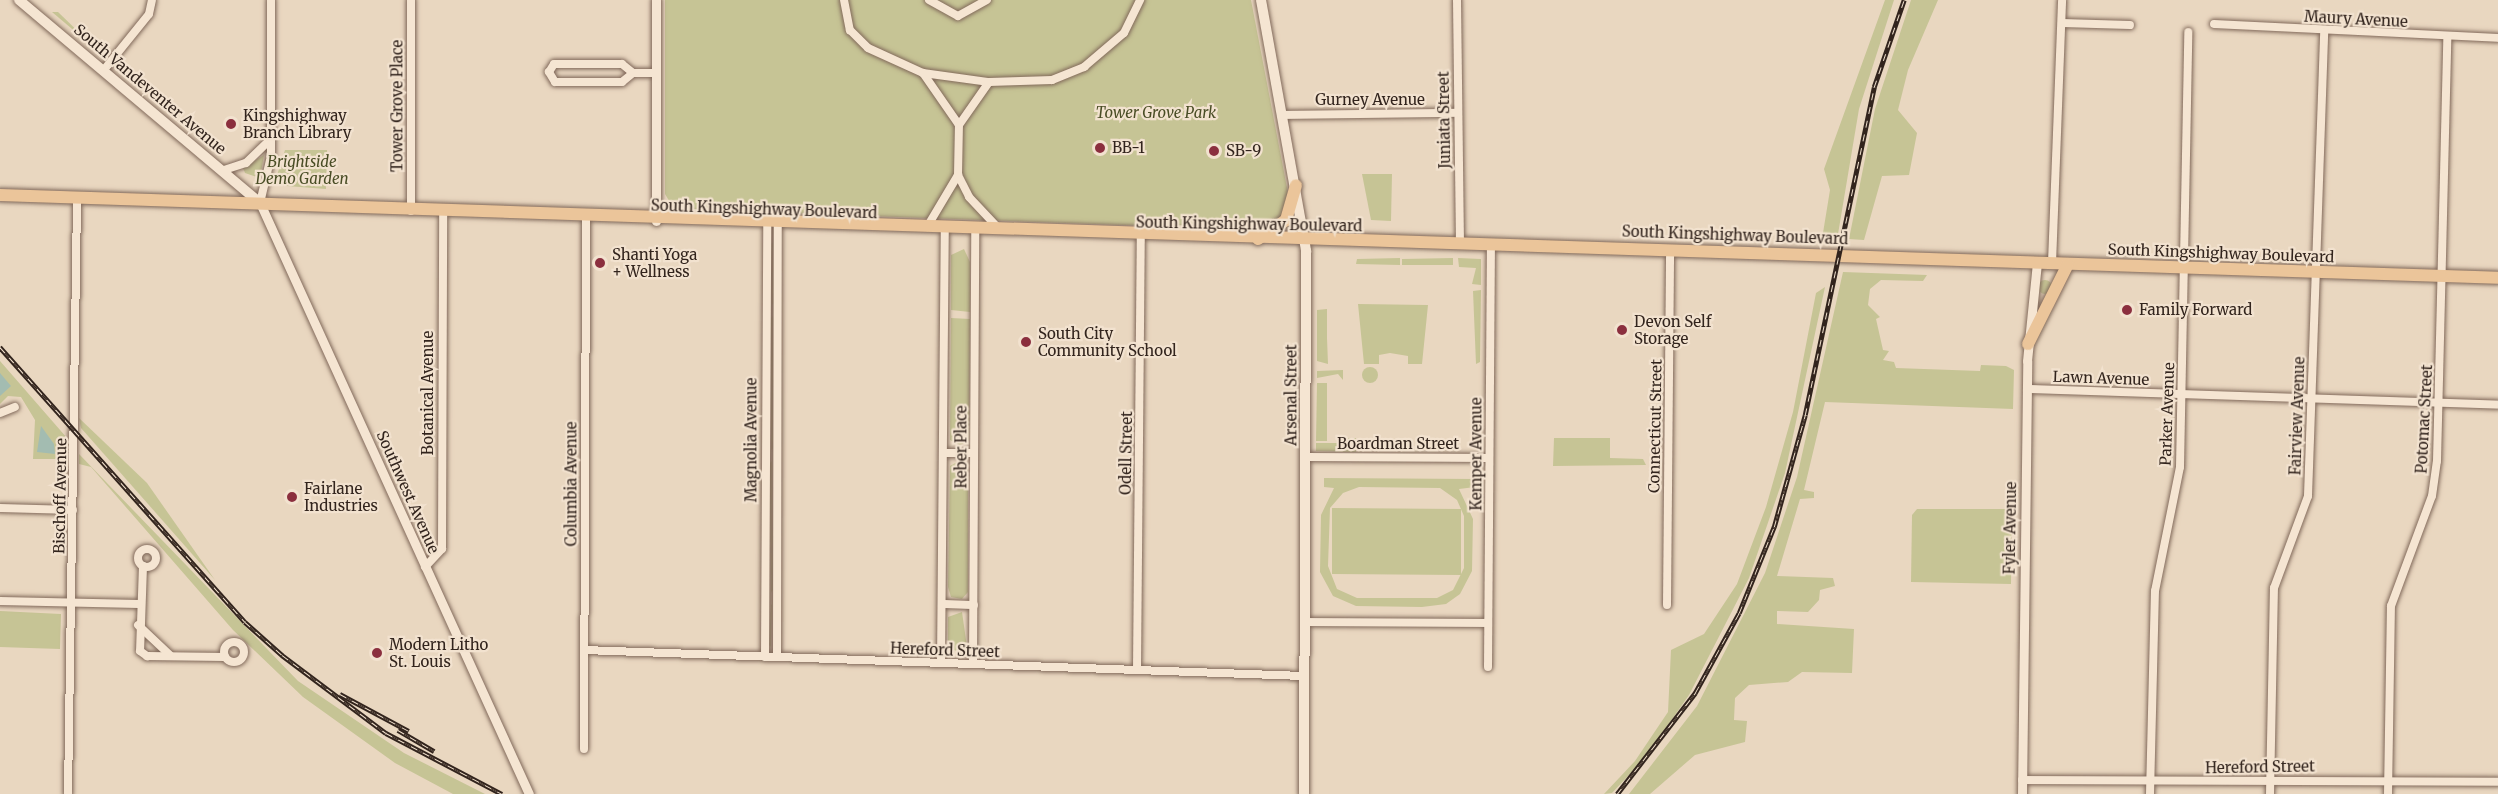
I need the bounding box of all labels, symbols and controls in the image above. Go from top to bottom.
street label: Maury Avenue [2304,7,2408,31]
street label: South Vandeventer Avenue [70,20,230,158]
street label: Tower Grove Place [388,40,406,172]
street label: Juniata Street [1434,71,1454,169]
street label: Gurney Avenue [1315,91,1425,109]
park label: Tower Grove Park [1096,104,1216,122]
place label: Kingshighway Branch Library [243,106,351,141]
marker: Kingshighway Branch Library [224,117,238,131]
place label: BB-1 [1112,139,1145,157]
marker: BB-1 [1093,141,1107,155]
place label: SB-9 [1226,142,1261,160]
marker: SB-9 [1207,144,1221,158]
park label: Brightside Demo Garden [256,152,348,187]
street label: South Kingshighway Boulevard [650,196,878,222]
street label: South Kingshighway Boulevard [1136,213,1362,235]
street label: South Kingshighway Boulevard [1621,222,1849,248]
street label: South Kingshighway Boulevard [2107,240,2335,266]
place label: Shanti Yoga + Wellness [612,245,697,280]
marker: Shanti Yoga + Wellness [593,256,607,270]
place label: Family Forward [2139,301,2252,319]
marker: Family Forward [2120,303,2134,317]
place label: Devon Self Storage [1634,312,1711,347]
marker: Devon Self Storage [1615,323,1629,337]
place label: South City Community School [1038,324,1177,359]
street label: Botanical Avenue [419,331,437,455]
marker: South City Community School [1019,335,1033,349]
street label: Arsenal Street [1282,344,1300,446]
street label: Fairview Avenue [2286,356,2308,476]
street label: Connecticut Street [1645,359,1665,493]
street label: Parker Avenue [2156,362,2178,466]
street label: Potomac Street [2412,364,2436,474]
street label: Lawn Avenue [2052,367,2150,389]
street label: Magnolia Avenue [742,378,760,502]
street label: Kemper Avenue [1467,397,1485,511]
street label: Reber Place [952,405,970,489]
street label: Odell Street [1116,411,1136,495]
street label: Columbia Avenue [562,422,580,546]
street label: Southwest Avenue [373,428,443,556]
street label: Boardman Street [1337,435,1459,453]
street label: Bischoff Avenue [50,438,70,554]
place label: Fairlane Industries [304,479,378,514]
street label: Fyler Avenue [2000,481,2020,575]
marker: Fairlane Industries [285,490,299,504]
place label: Modern Litho St. Louis [389,635,488,670]
street label: Hereford Street [890,639,1000,661]
marker: Modern Litho St. Louis [370,646,384,660]
street label: Hereford Street [2205,757,2315,777]

